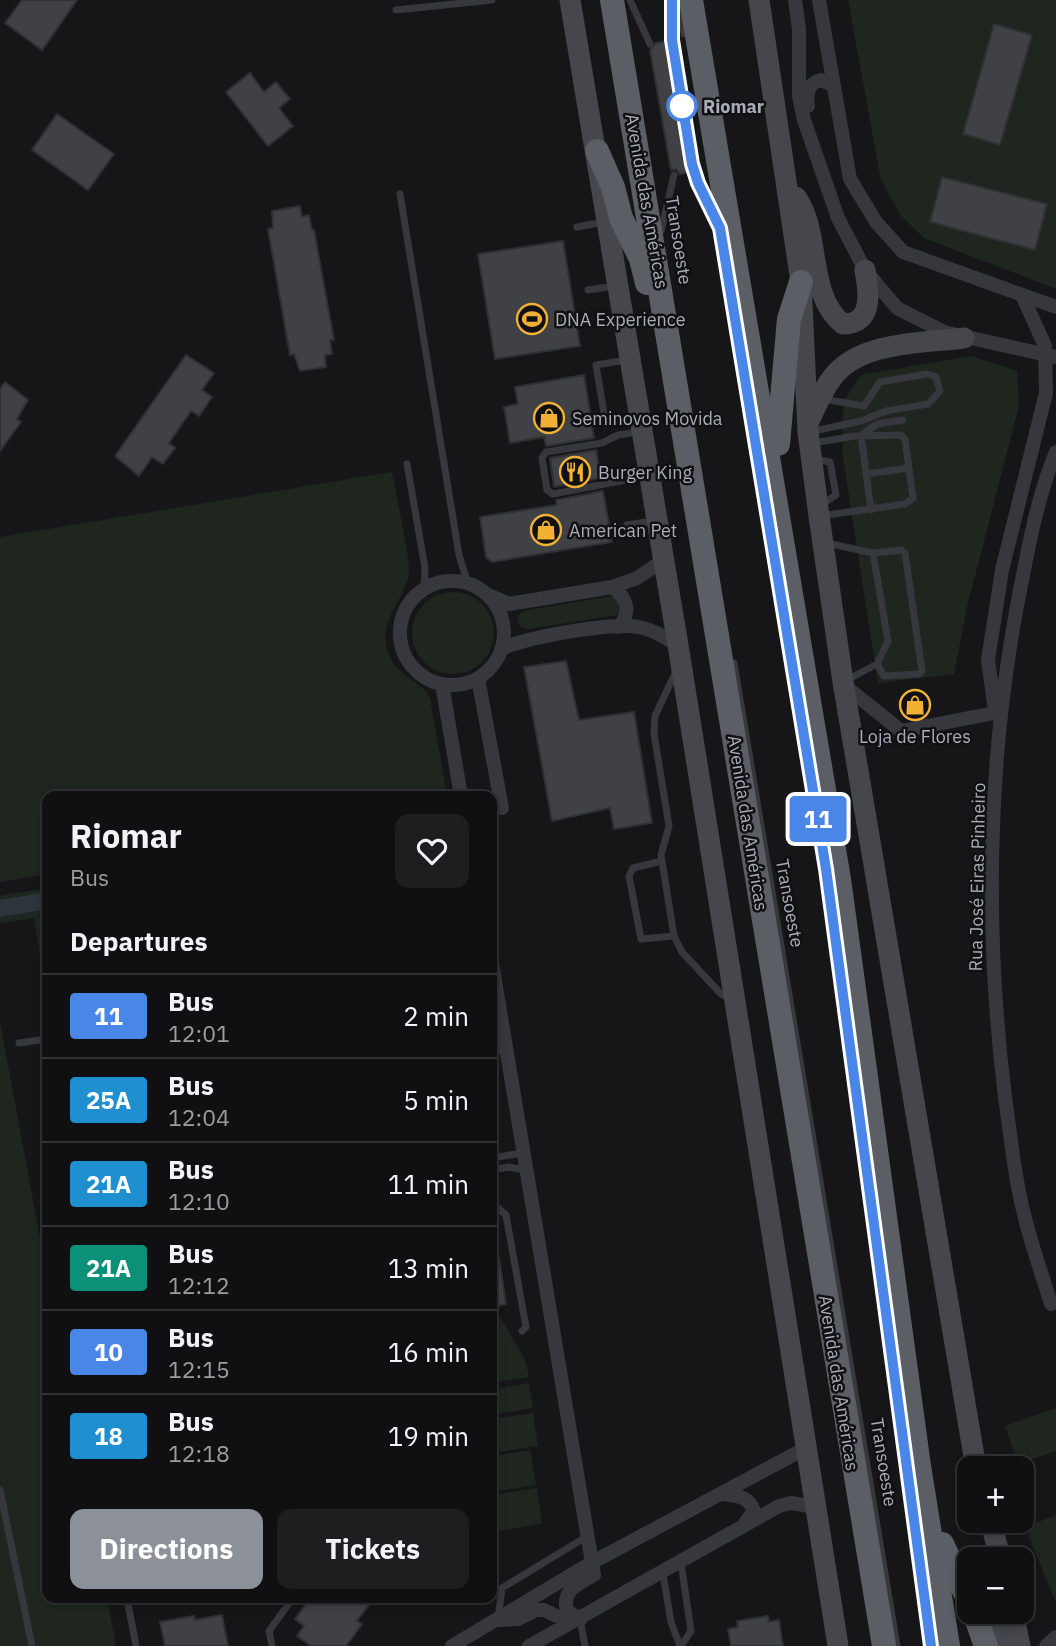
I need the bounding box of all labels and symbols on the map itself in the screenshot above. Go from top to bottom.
marker: Riomar [667,91,697,121]
place label: Riomar [703,95,764,118]
street label: Avenida das Américas [620,112,674,290]
street label: Transoeste [661,194,697,286]
sports icon: DNA Experience [515,302,549,336]
place label: DNA Experience [555,308,686,331]
shop icon: Seminovos Movida [532,401,566,435]
place label: Seminovos Movida [572,407,723,430]
restaurant icon: Burger King [558,455,592,489]
place label: Burger King [598,461,692,484]
shop icon: American Pet [529,513,563,547]
place label: American Pet [569,519,677,542]
shop icon: Loja de Flores [898,688,932,722]
place label: Loja de Flores [859,725,971,748]
street label: Avenida das Américas [723,734,773,912]
street label: Rua José Eiras Pinheiro [964,782,990,972]
line badge: 11 [786,796,850,842]
street label: Transoeste [771,857,809,949]
street label: Avenida das Américas [814,1294,864,1472]
street label: Transoeste [866,1416,902,1508]

